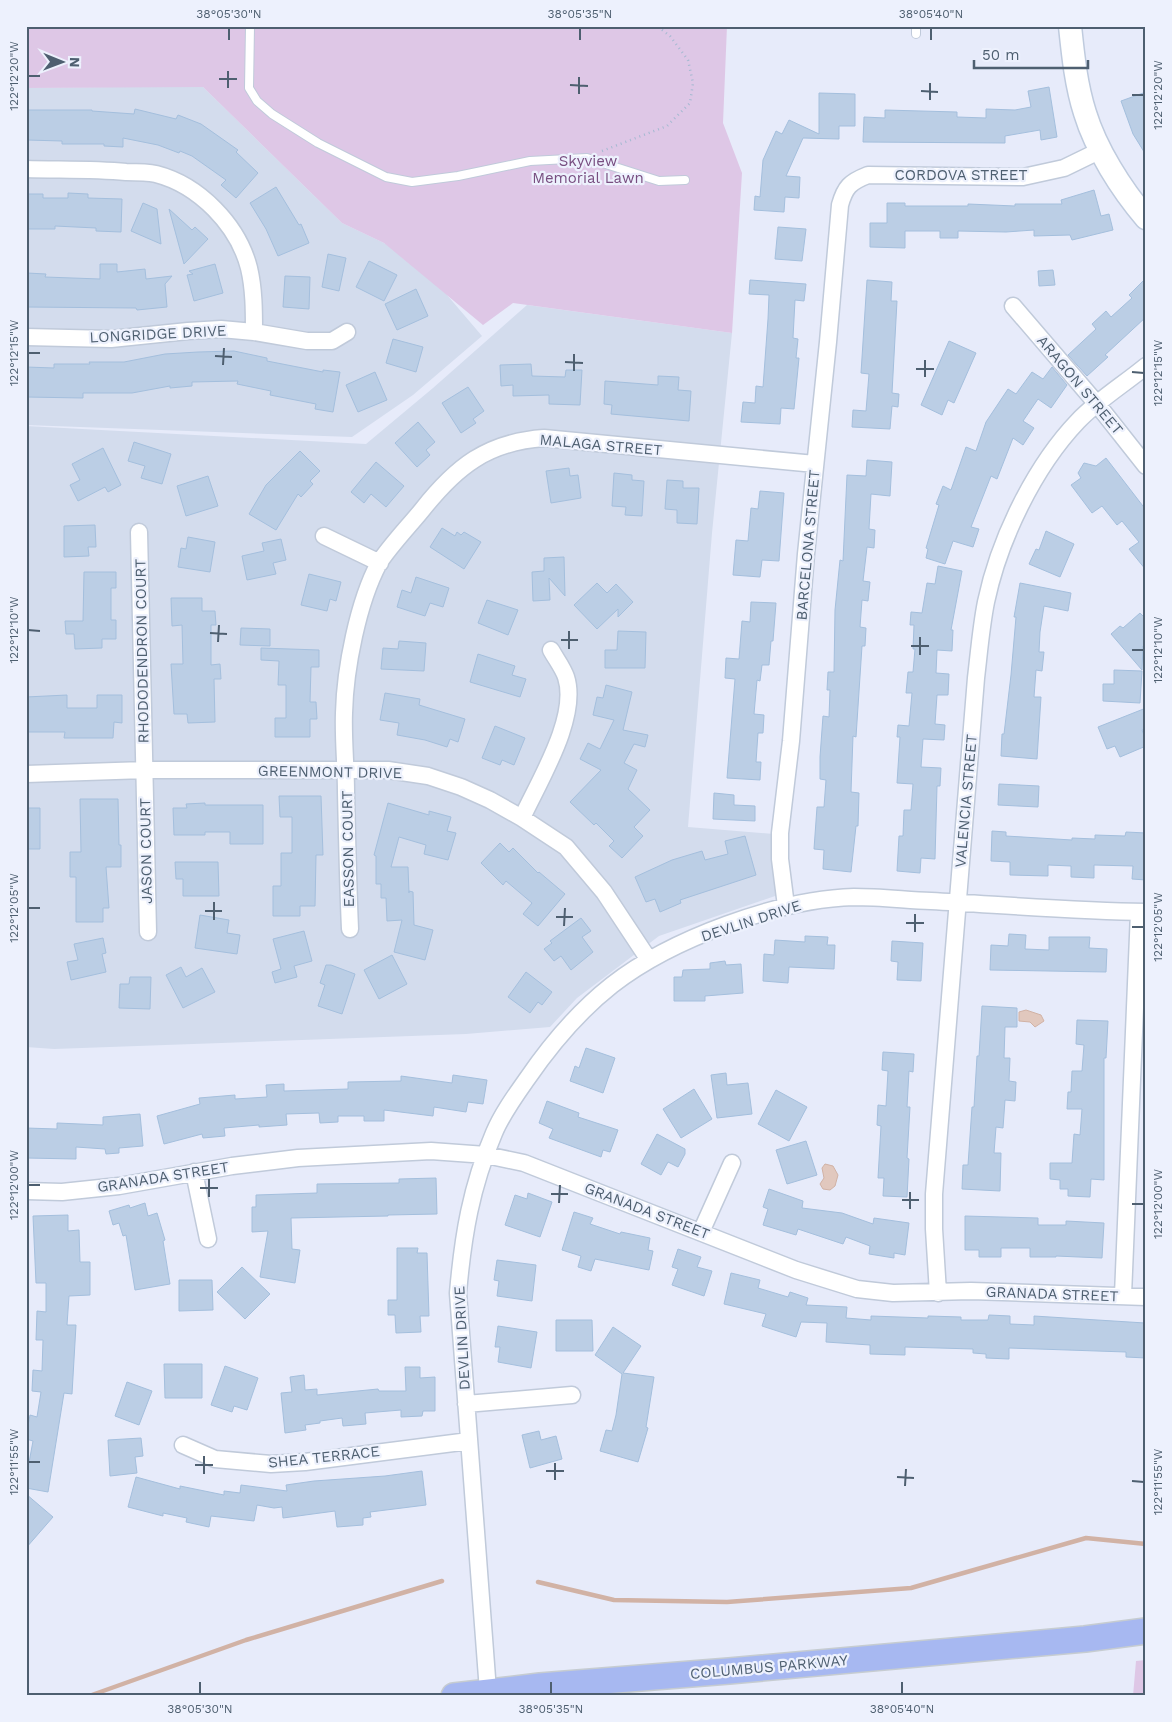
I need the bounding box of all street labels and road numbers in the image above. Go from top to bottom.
street label: CORDOVA STREET [895,166,1027,184]
street label: LONGRIDGE DRIVE [89,321,227,347]
street label: ARAGON STREET [1033,332,1127,438]
street label: MALAGA STREET [539,431,663,459]
street label: BARCELONA STREET [792,469,824,621]
street label: RHODODENDRON COURT [131,559,153,743]
street label: VALENCIA STREET [951,734,981,868]
street label: GREENMONT DRIVE [258,762,402,782]
street label: EASSON COURT [338,790,358,908]
street label: JASON COURT [136,798,156,904]
street label: DEVLIN DRIVE [699,896,803,946]
street label: GRANADA STREET [96,1158,230,1196]
street label: GRANADA STREET [582,1179,712,1243]
street label: GRANADA STREET [985,1283,1119,1305]
street label: DEVLIN DRIVE [450,1286,474,1390]
street label: SHEA TERRACE [267,1442,381,1472]
street label: COLUMBUS PARKWAY [689,1651,849,1683]

